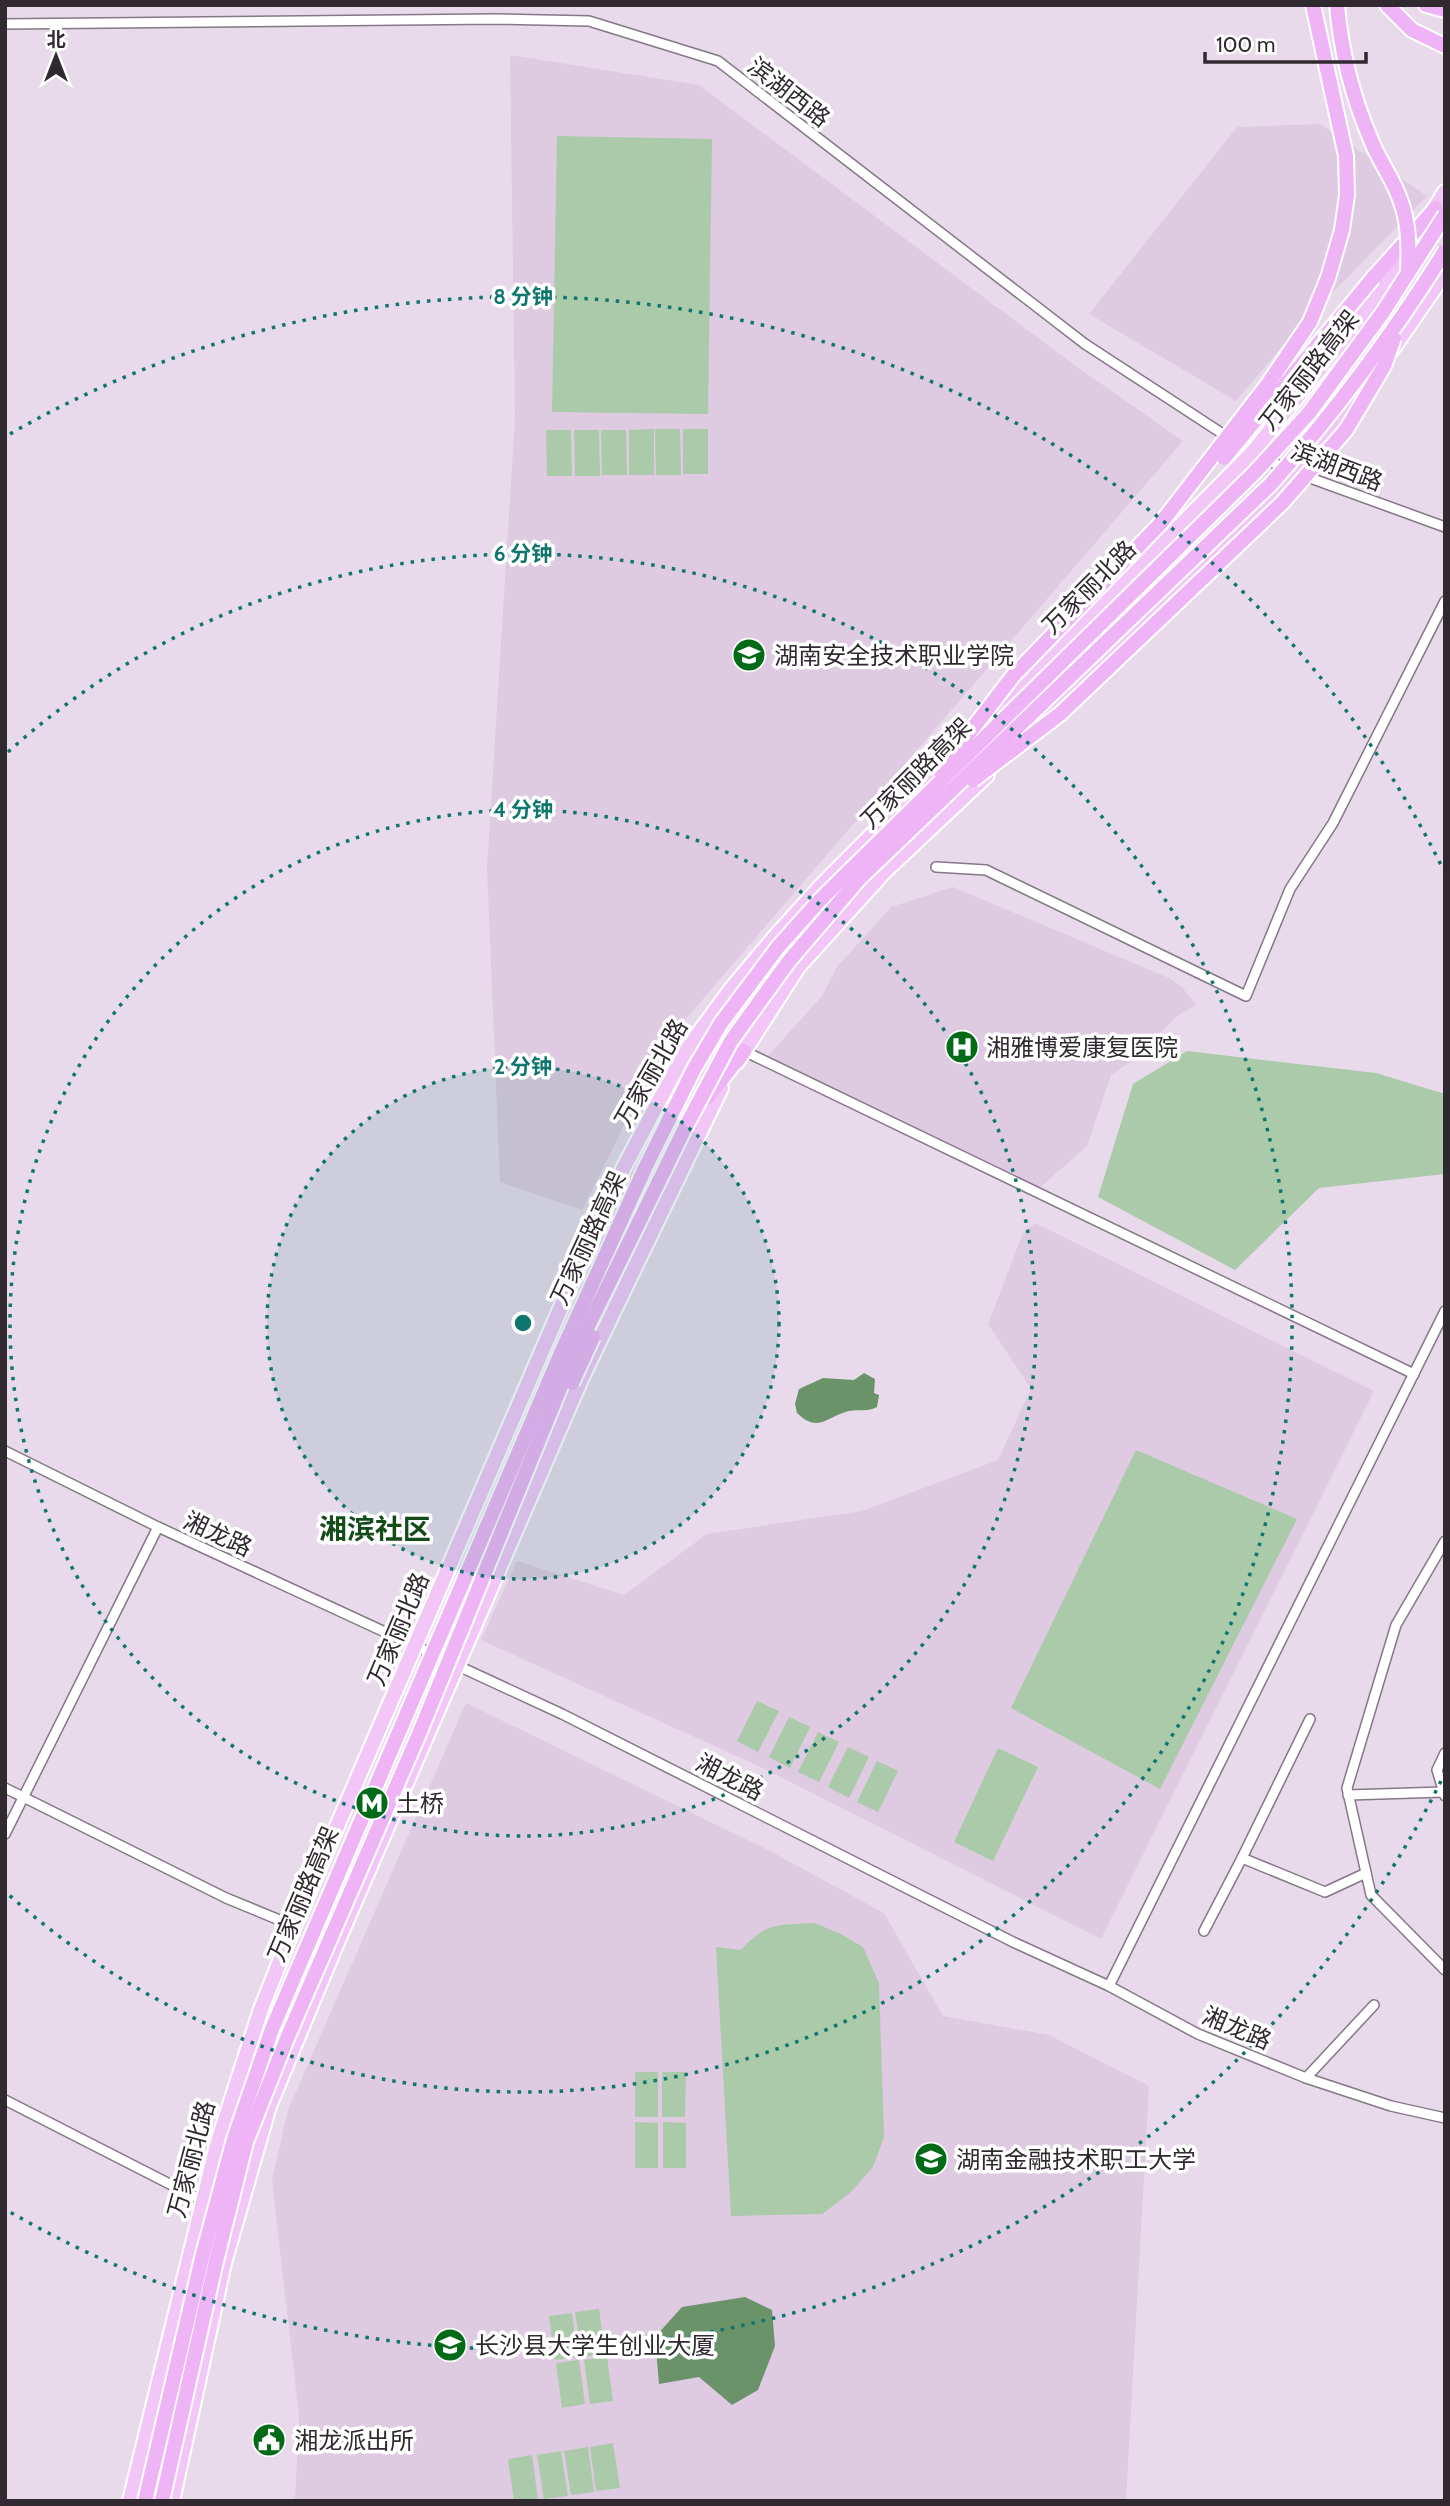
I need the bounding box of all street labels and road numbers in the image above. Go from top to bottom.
street label: 滨湖西路 [742,51,836,133]
street label: 万家丽路高架 [1253,304,1365,436]
street label: 滨湖西路 [1287,435,1387,497]
street label: 万家丽北路 [1036,534,1142,640]
street label: 万家丽路高架 [855,712,977,834]
street label: 万家丽北路 [608,1014,694,1132]
street label: 万家丽路高架 [544,1167,632,1309]
street label: 湘龙路 [179,1506,257,1562]
street label: 万家丽北路 [361,1568,435,1690]
street label: 湘龙路 [691,1748,769,1806]
street label: 万家丽路高架 [262,1822,344,1966]
street label: 湘龙路 [1198,2001,1276,2055]
street label: 万家丽北路 [161,2097,221,2221]

